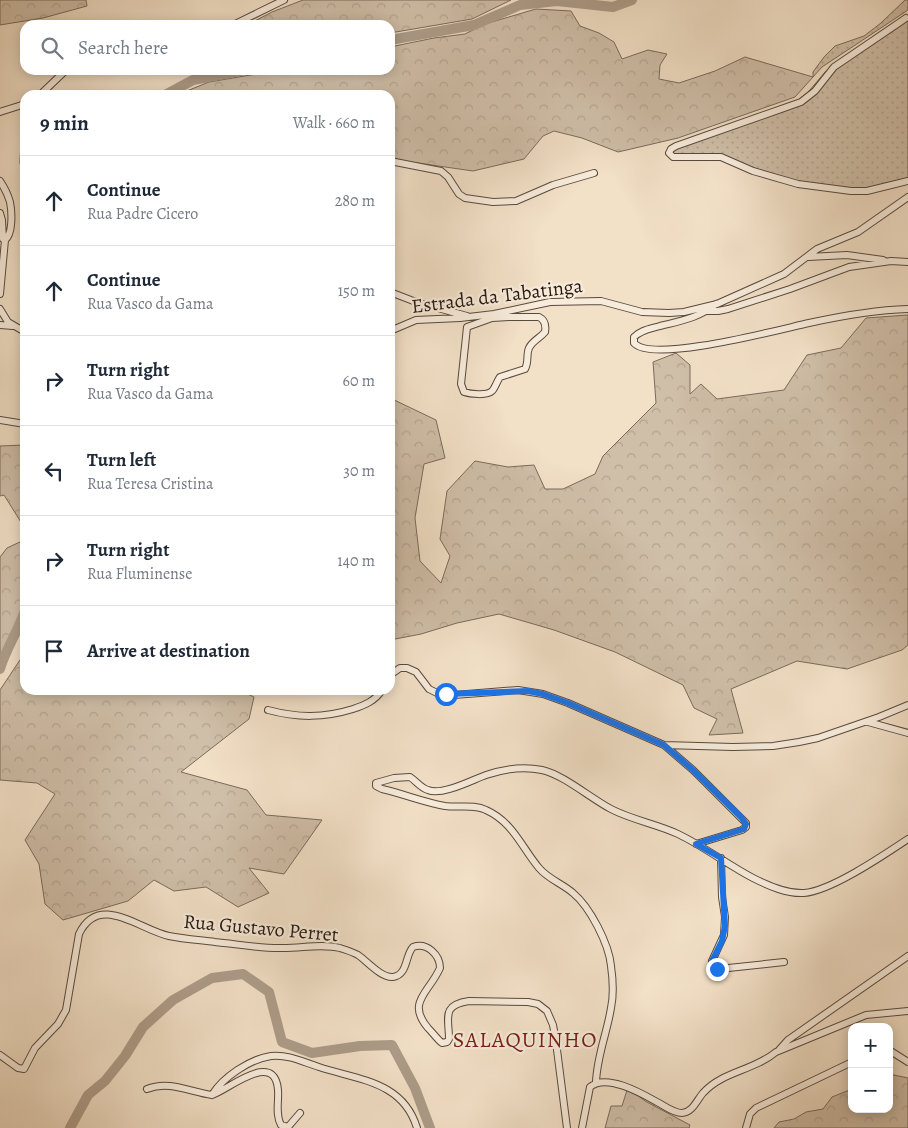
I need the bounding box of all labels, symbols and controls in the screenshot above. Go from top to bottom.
search box [20,20,395,75]
icon: search [38,34,66,62]
text: Search here [78,35,168,61]
text: 9 min [40,109,89,137]
text: Walk · 660 m [293,112,375,134]
text: Continue [87,177,161,203]
icon: ahead [40,187,68,215]
text: 280 m [335,190,375,212]
text: Rua Padre Cicero [87,203,198,225]
text: Continue [87,267,161,293]
street label: Estrada da Tabatinga [410,272,585,320]
icon: ahead [40,277,68,305]
text: 150 m [338,280,375,302]
text: Rua Vasco da Gama [87,293,214,315]
text: Turn right [87,357,169,383]
icon: right [40,367,68,395]
text: 60 m [343,370,375,392]
text: Rua Vasco da Gama [87,383,214,405]
text: Turn left [87,447,156,473]
icon: left [40,457,68,485]
text: 30 m [343,460,375,482]
text: Rua Teresa Cristina [87,473,214,495]
text: Turn right [87,537,169,563]
icon: right [40,547,68,575]
text: 140 m [337,550,375,572]
text: Rua Fluminense [87,563,192,585]
icon: arrive [40,637,68,665]
text: Arrive at destination [87,638,250,664]
route start [435,683,458,706]
street label: Rua Gustavo Perret [182,908,340,948]
route end [706,958,729,981]
map controls [848,1023,893,1113]
button: + [848,1023,893,1068]
district label: SALAQUINHO [453,1025,597,1055]
button: − [848,1068,893,1113]

